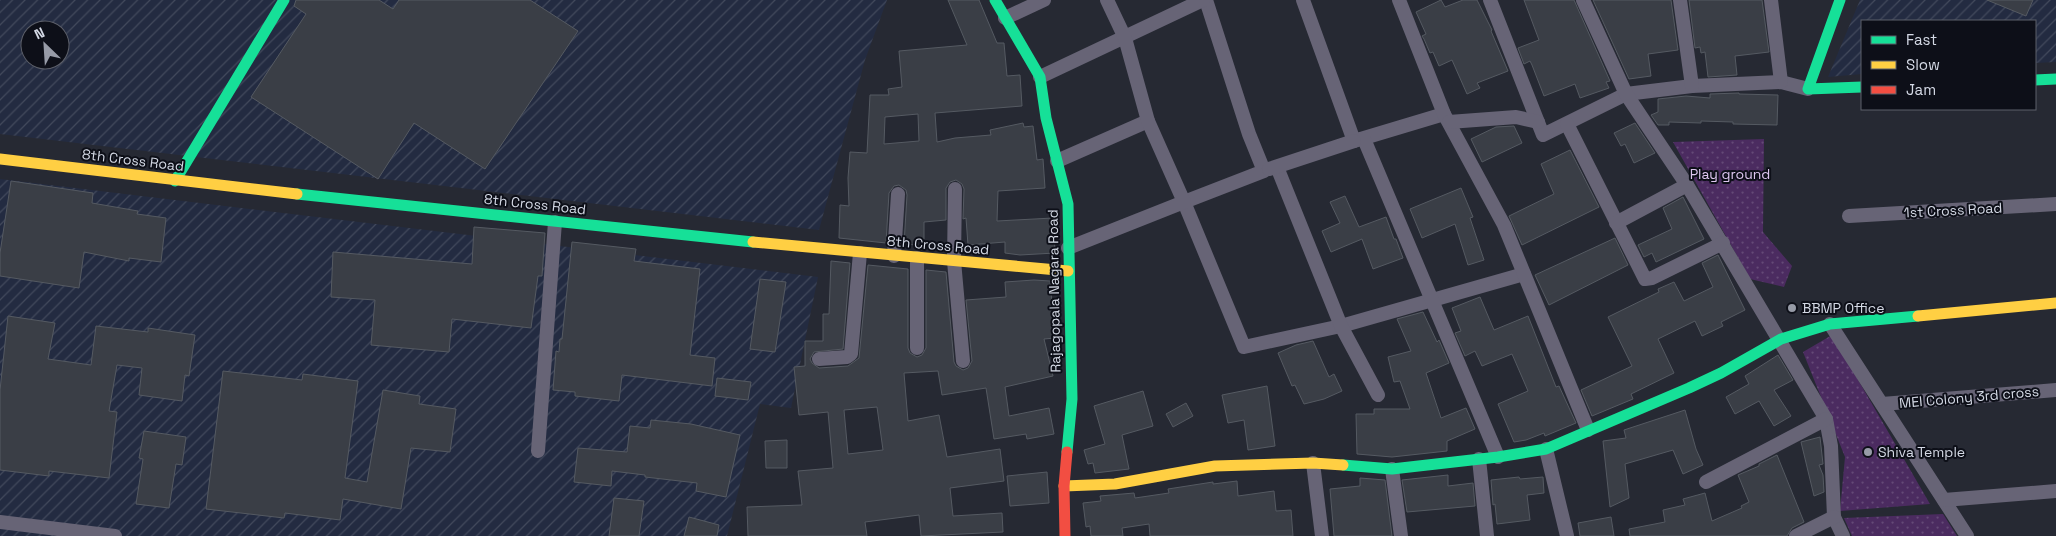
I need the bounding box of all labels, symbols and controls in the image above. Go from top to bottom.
north arrow [20,20,70,70]
legend [1861,20,2036,110]
text: N [31,23,48,43]
text: Fast [1906,30,1937,49]
text: Slow [1906,55,1940,74]
text: Jam [1906,80,1936,99]
street label: 8th Cross Road [81,145,185,175]
park label: Play ground [1690,165,1770,183]
street label: 8th Cross Road [483,190,587,218]
street label: 1st Cross Road [1903,198,2003,222]
street label: Rajagopala Nagara Road [1044,209,1064,373]
street label: 8th Cross Road [886,232,990,258]
place label: BBMP Office [1802,299,1884,317]
marker: BBMP Office [1786,302,1798,314]
street label: MEI Colony 3rd cross [1898,382,2040,412]
place label: Shiva Temple [1878,443,1965,461]
marker: Shiva Temple [1862,446,1874,458]

